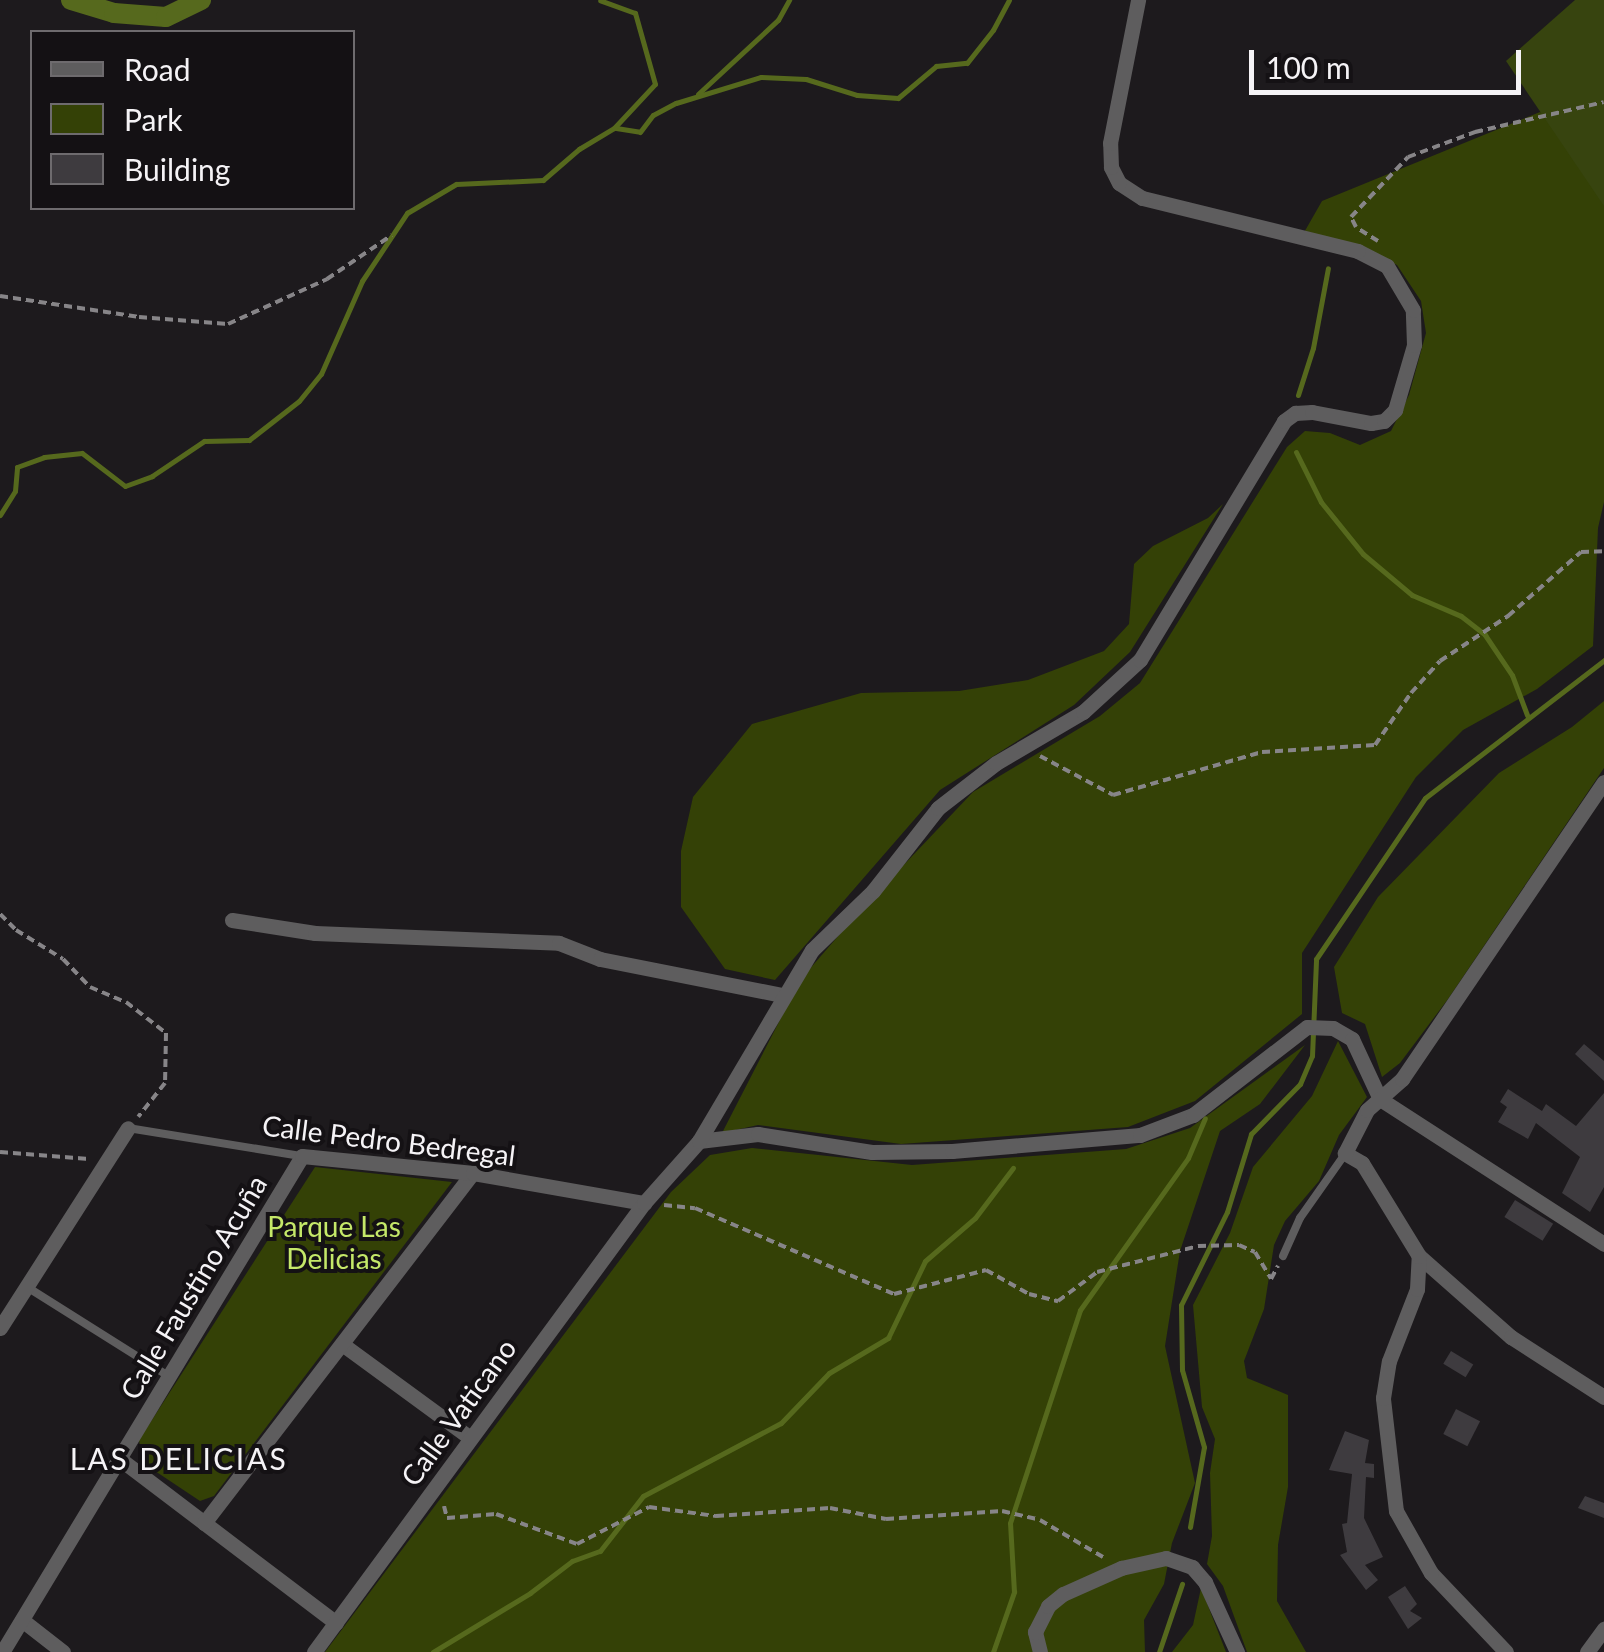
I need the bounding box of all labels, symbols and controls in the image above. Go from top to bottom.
legend [30,30,355,210]
scale bar [1254,30,1526,92]
text: 100 m [1266,49,1351,85]
text: Road [124,51,191,87]
text: Park [124,101,183,137]
text: Building [124,151,230,187]
street label: Calle Pedro Bedregal [260,1108,518,1172]
street label: Calle Faustino Acuña [113,1169,273,1405]
park label: Parque Las Delicias [267,1209,401,1275]
street label: Calle Vaticano [393,1332,523,1492]
district label: LAS DELICIAS [70,1440,288,1476]

